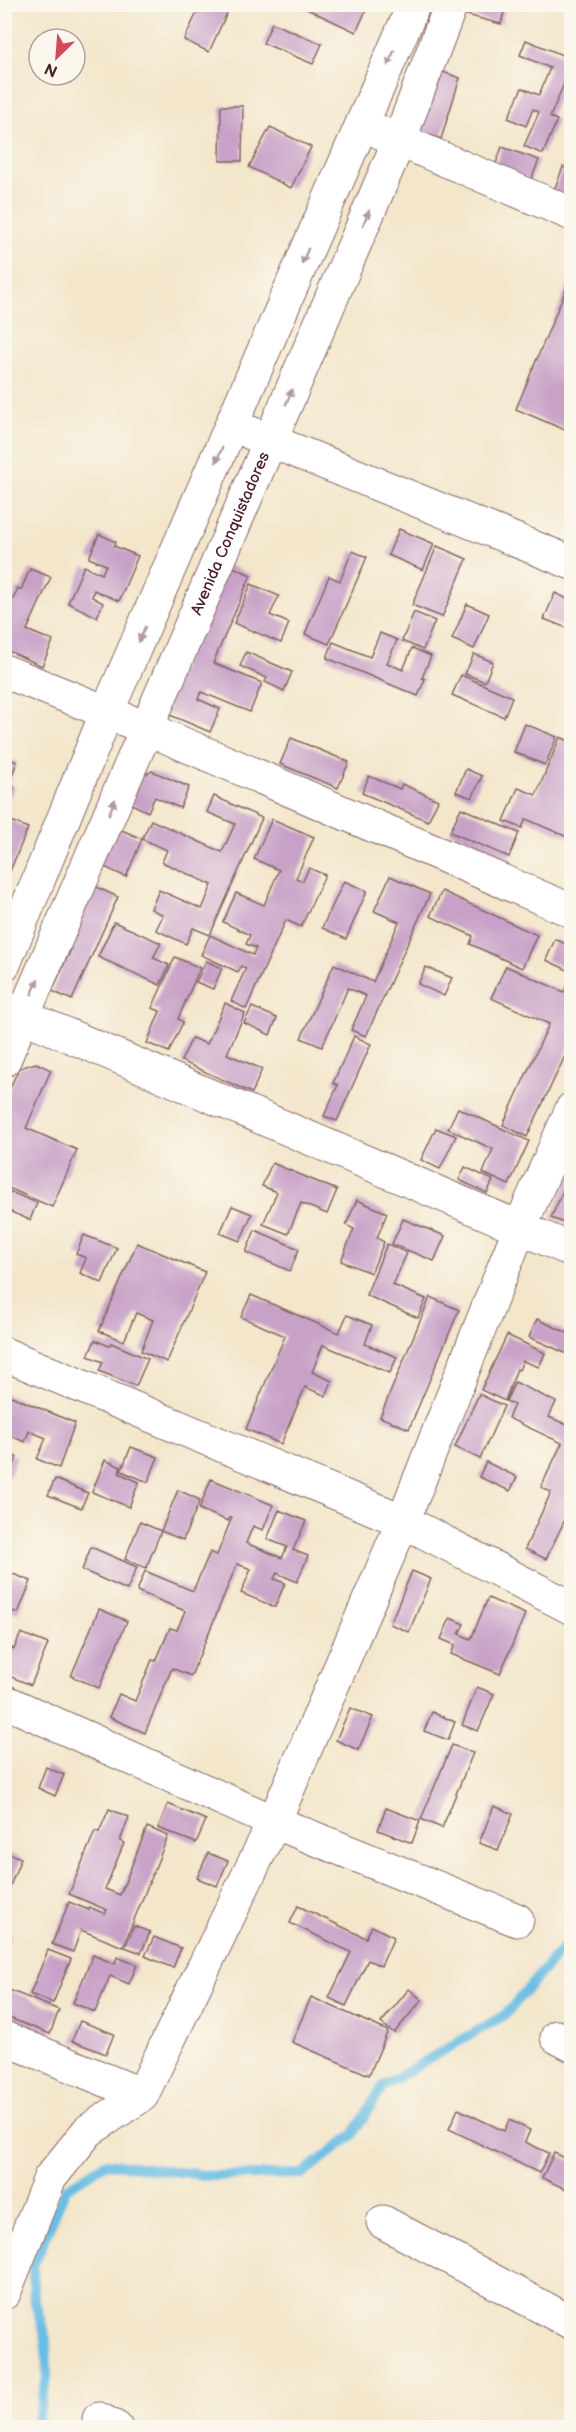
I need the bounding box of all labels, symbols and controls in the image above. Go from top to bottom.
north arrow [27,27,87,87]
one-way arrow [385,49,395,67]
text: N [42,58,61,80]
one-way arrow [361,208,371,226]
one-way arrow [300,248,310,266]
one-way arrow [285,388,295,406]
one-way arrow [214,446,224,464]
street label: Avenida Conquistadores [187,449,274,618]
one-way arrow [137,625,146,642]
one-way arrow [107,798,117,816]
one-way arrow [30,977,40,995]

